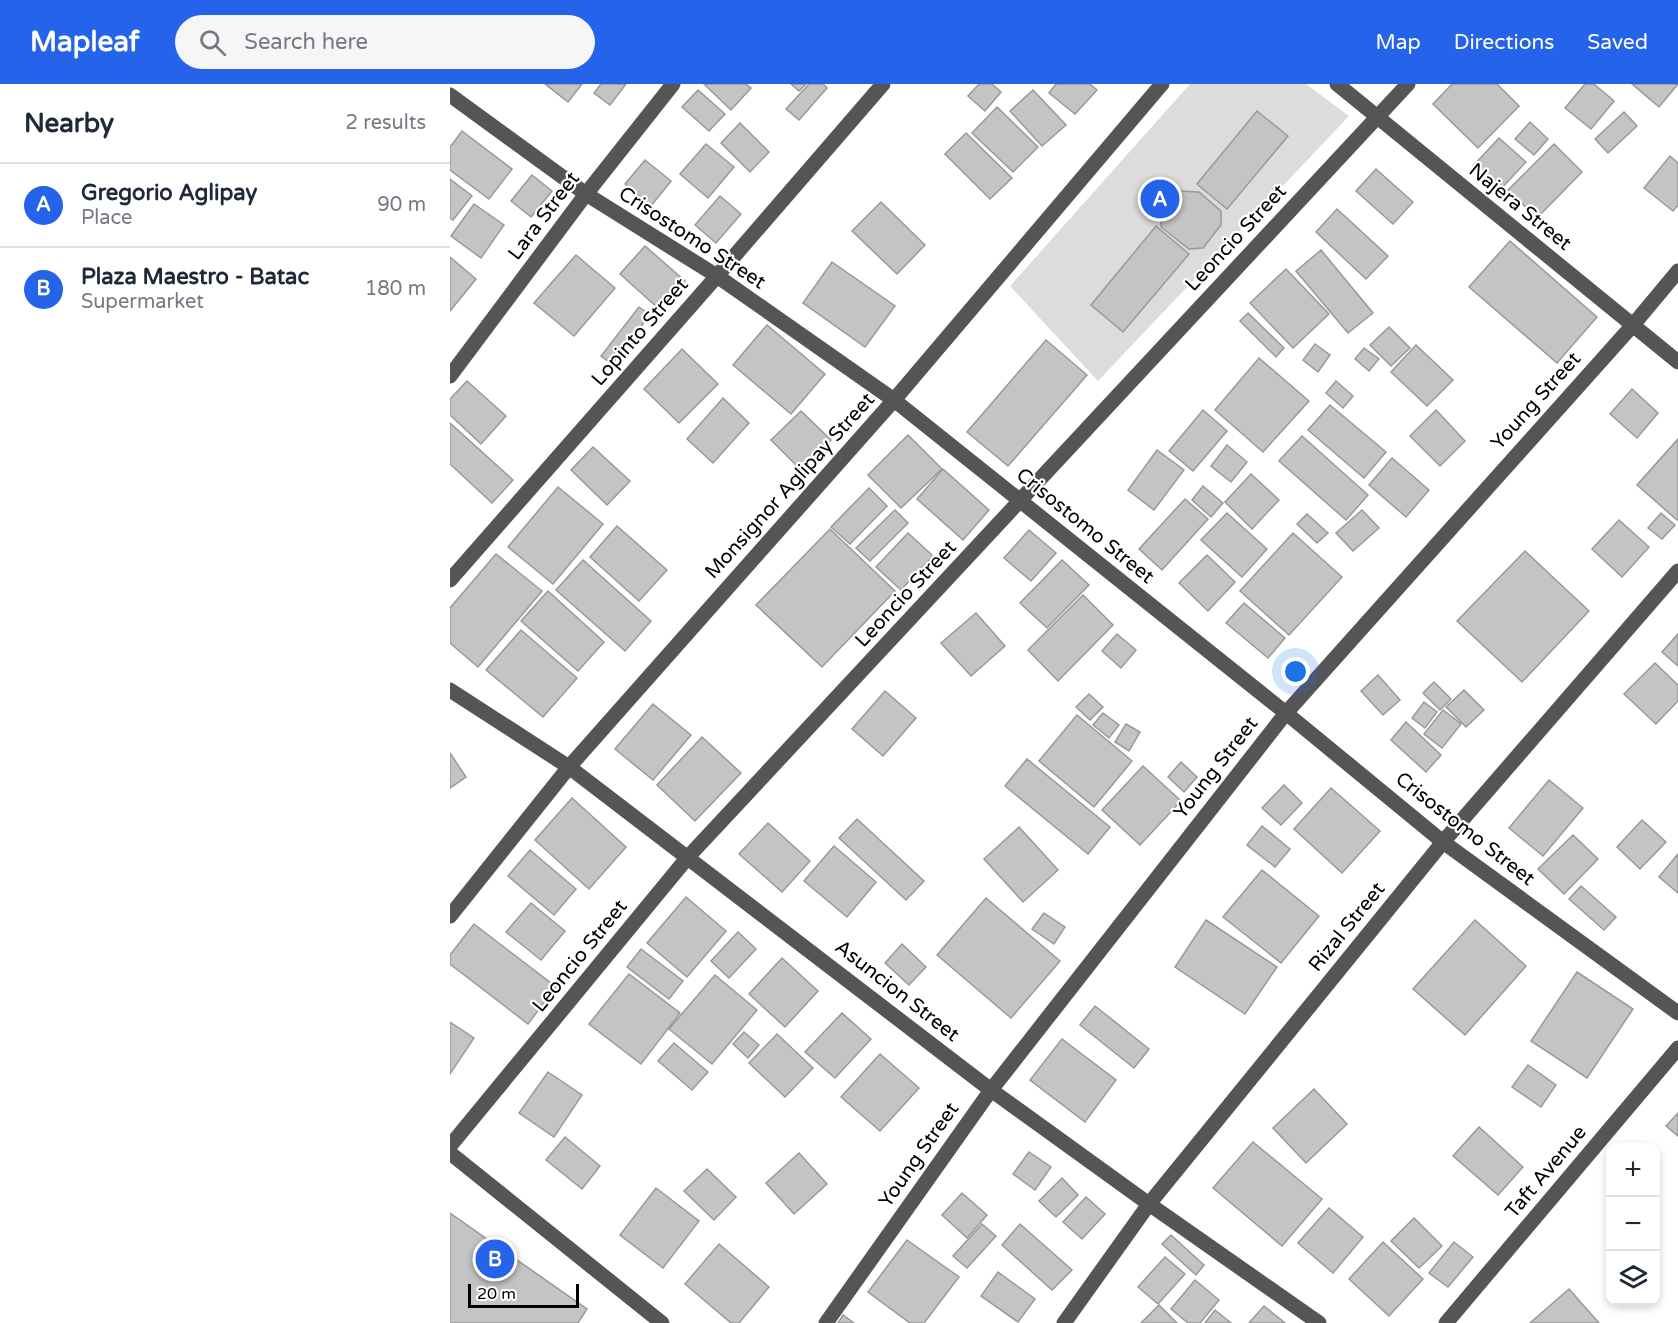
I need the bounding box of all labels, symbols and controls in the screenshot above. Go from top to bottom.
search box [175,15,595,69]
text: Mapleaf [30,25,139,59]
icon: search [196,26,229,59]
text: Search here [244,29,368,55]
text: Map [1375,30,1421,55]
text: Directions [1454,30,1554,55]
text: Saved [1587,30,1648,55]
text: Nearby [24,108,114,139]
text: 2 results [346,111,426,135]
street label: Najera Street [1464,158,1576,256]
street label: Lara Street [503,167,585,265]
pin: A [1140,176,1180,222]
street label: Leoncio Street [1180,179,1292,296]
text: Gregorio Aglipay [81,180,257,206]
street label: Crisostomo Street [614,182,770,295]
text: A [36,193,51,217]
text: 90 m [377,193,426,217]
text: Place [81,206,132,230]
text: Plaza Maestro - Batac [81,264,309,290]
street label: Lopinto Street [587,273,694,391]
text: B [37,277,50,301]
text: 180 m [365,277,426,301]
text: Supermarket [81,290,204,314]
street label: Young Street [1486,347,1586,455]
street label: Monsignor Aglipay Street [700,388,880,584]
street label: Crisostomo Street [1011,463,1159,589]
street label: Leoncio Street [850,535,962,652]
your location [1281,657,1310,686]
street label: Young Street [1169,712,1263,824]
street label: Crisostomo Street [1391,767,1540,891]
street label: Rizal Street [1304,877,1390,976]
street label: Leoncio Street [527,895,633,1017]
street label: Asuncion Street [830,935,964,1047]
street label: Young Street [874,1098,964,1212]
street label: Taft Avenue [1500,1121,1592,1223]
map controls [1606,1143,1660,1305]
button: + [1606,1143,1660,1197]
button: − [1606,1197,1660,1251]
pin: B [476,1236,514,1282]
button: layers [1606,1251,1660,1305]
scale bar [468,1281,579,1308]
text: 20 m [477,1284,516,1304]

